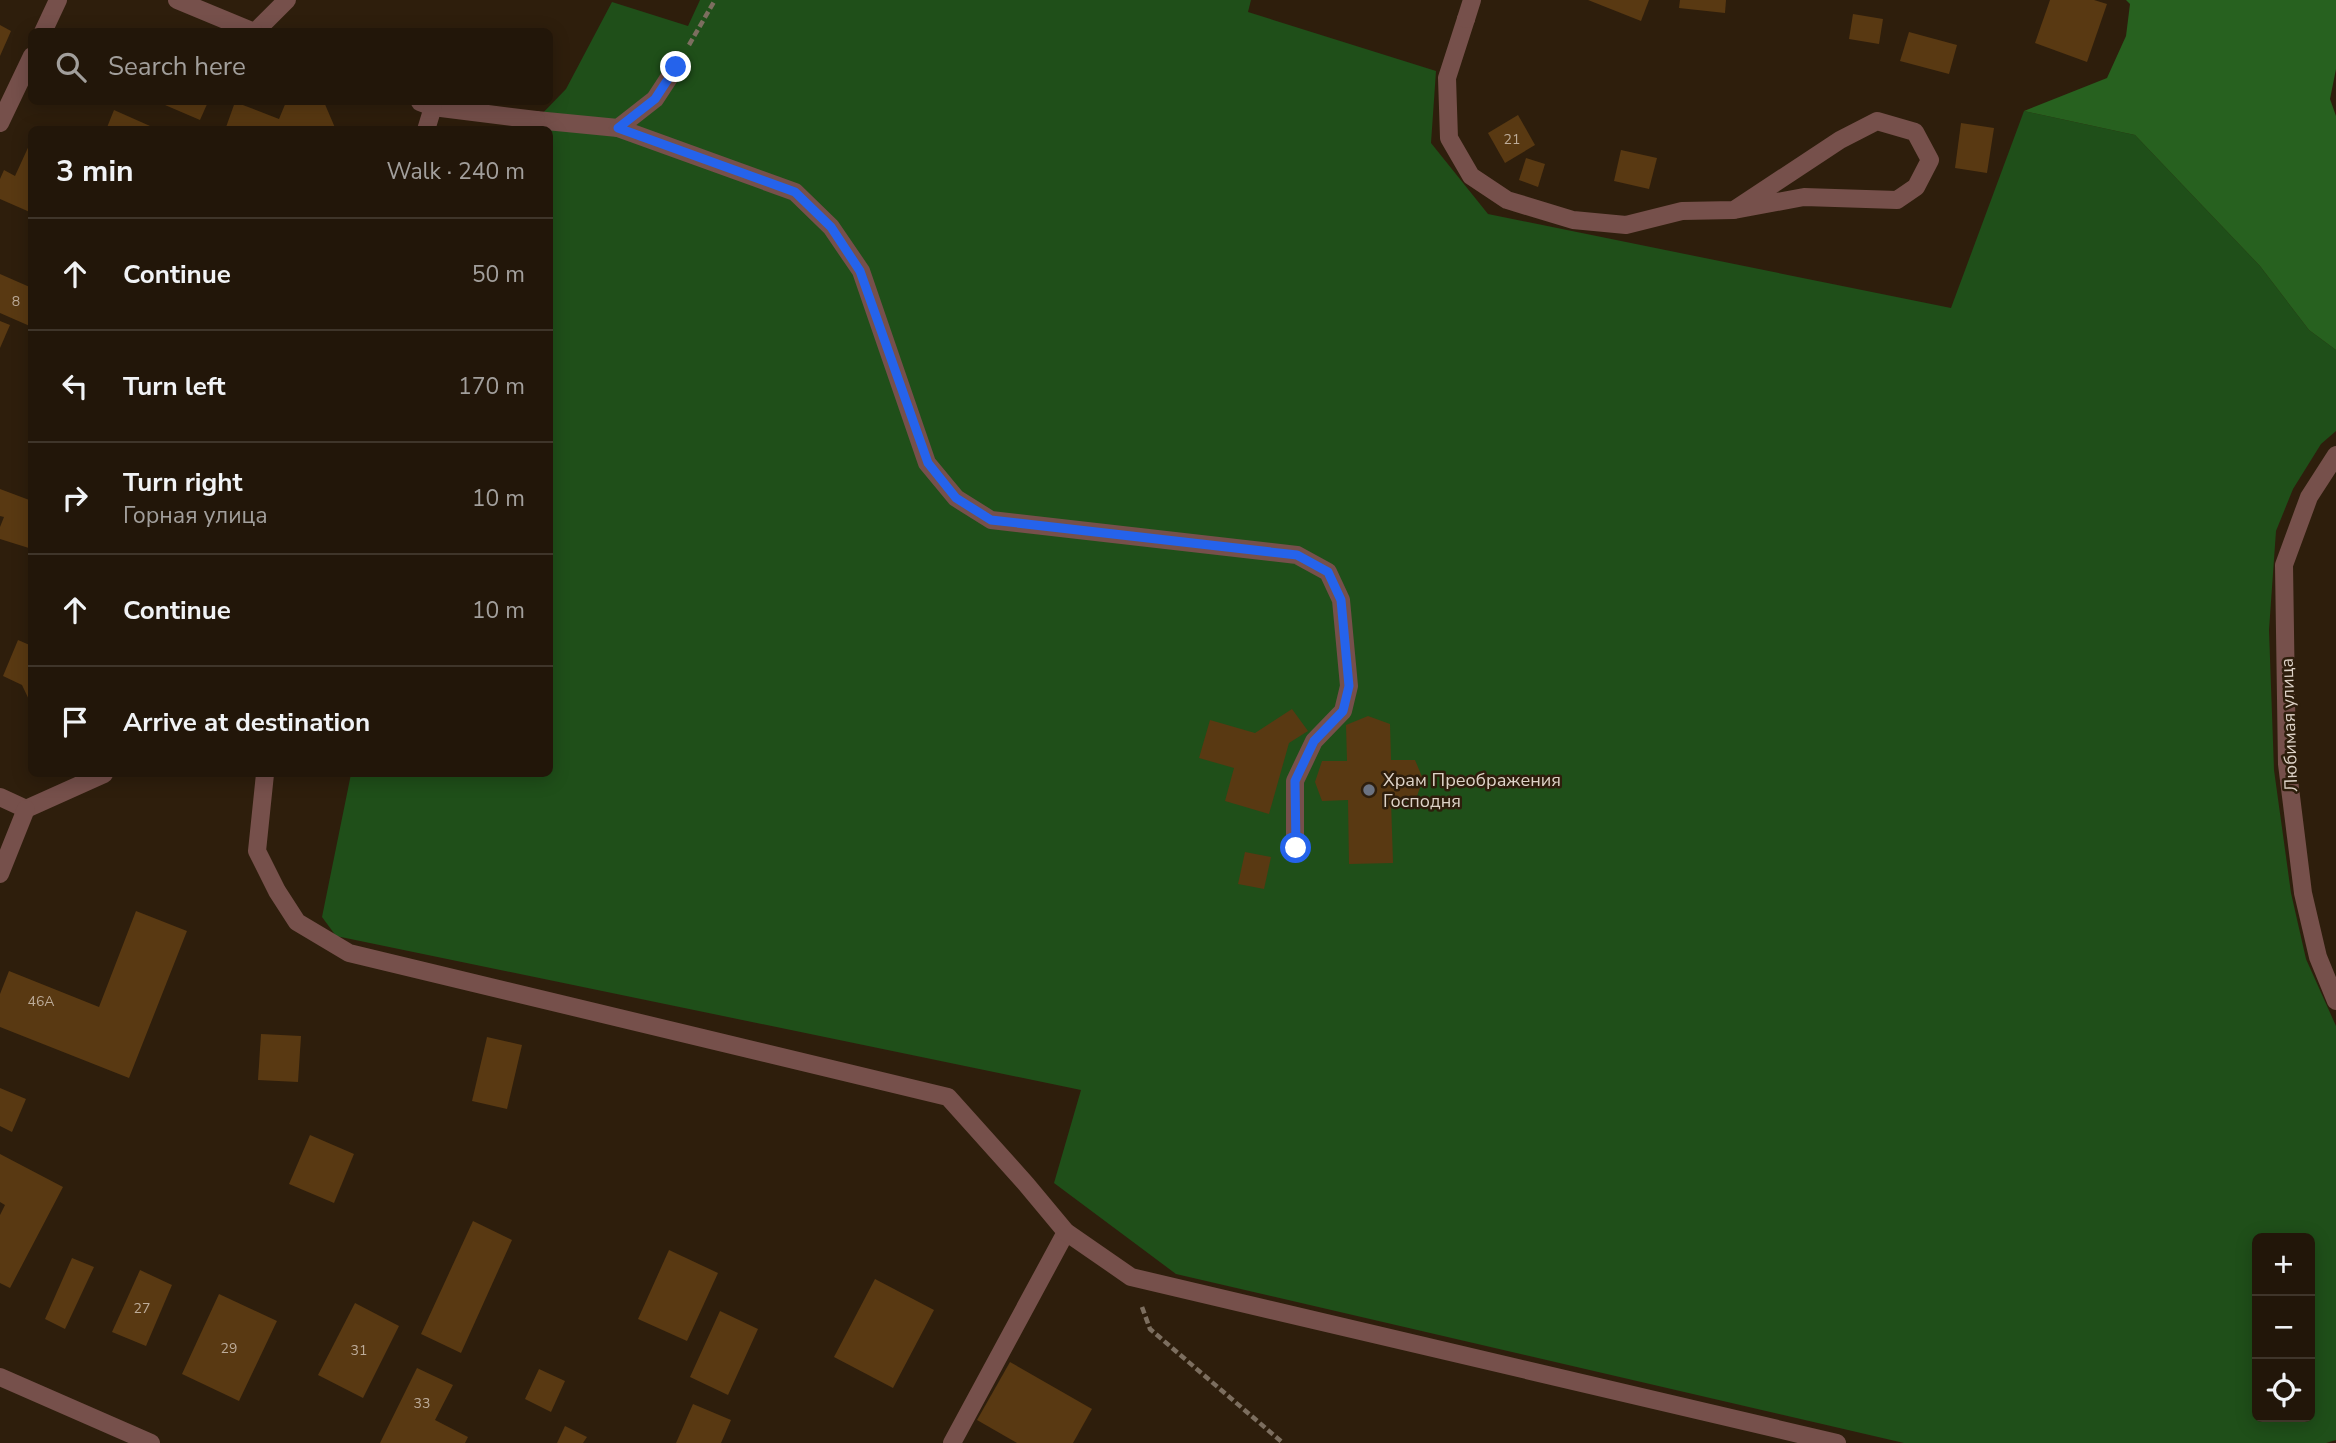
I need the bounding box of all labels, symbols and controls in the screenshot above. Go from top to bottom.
search box [28,28,553,105]
icon: search [52,48,90,86]
text: Search here [108,49,246,84]
route end [660,51,691,82]
house number: 21 [1504,130,1520,149]
text: 3 min [56,151,134,192]
text: Walk · 240 m [386,156,525,187]
icon: ahead [56,255,94,293]
text: Continue [123,257,231,292]
text: 50 m [472,259,525,290]
house number: 8 [12,292,20,311]
icon: left [56,367,94,405]
text: Turn left [123,369,226,404]
text: 170 m [458,371,525,402]
text: Turn right [123,465,242,500]
icon: right [56,479,94,517]
text: 10 m [472,483,525,514]
text: Горная улица [123,500,268,531]
icon: ahead [56,591,94,629]
text: Continue [123,593,231,628]
text: 10 m [472,595,525,626]
street label: Любимая улица [2275,658,2303,792]
icon: arrive [56,703,94,741]
text: Arrive at destination [123,705,370,740]
place label: Храм Преображения Господня [1383,768,1561,813]
marker: Храм Преображения Господня [1361,782,1377,798]
route start [1280,832,1311,863]
house number: 46А [27,992,55,1011]
map controls [2252,1233,2315,1422]
button: + [2252,1233,2315,1296]
button: − [2252,1296,2315,1359]
house number: 27 [134,1299,150,1318]
house number: 29 [221,1339,237,1358]
house number: 31 [351,1341,367,1360]
button: locate [2252,1359,2315,1422]
house number: 33 [414,1394,430,1413]

